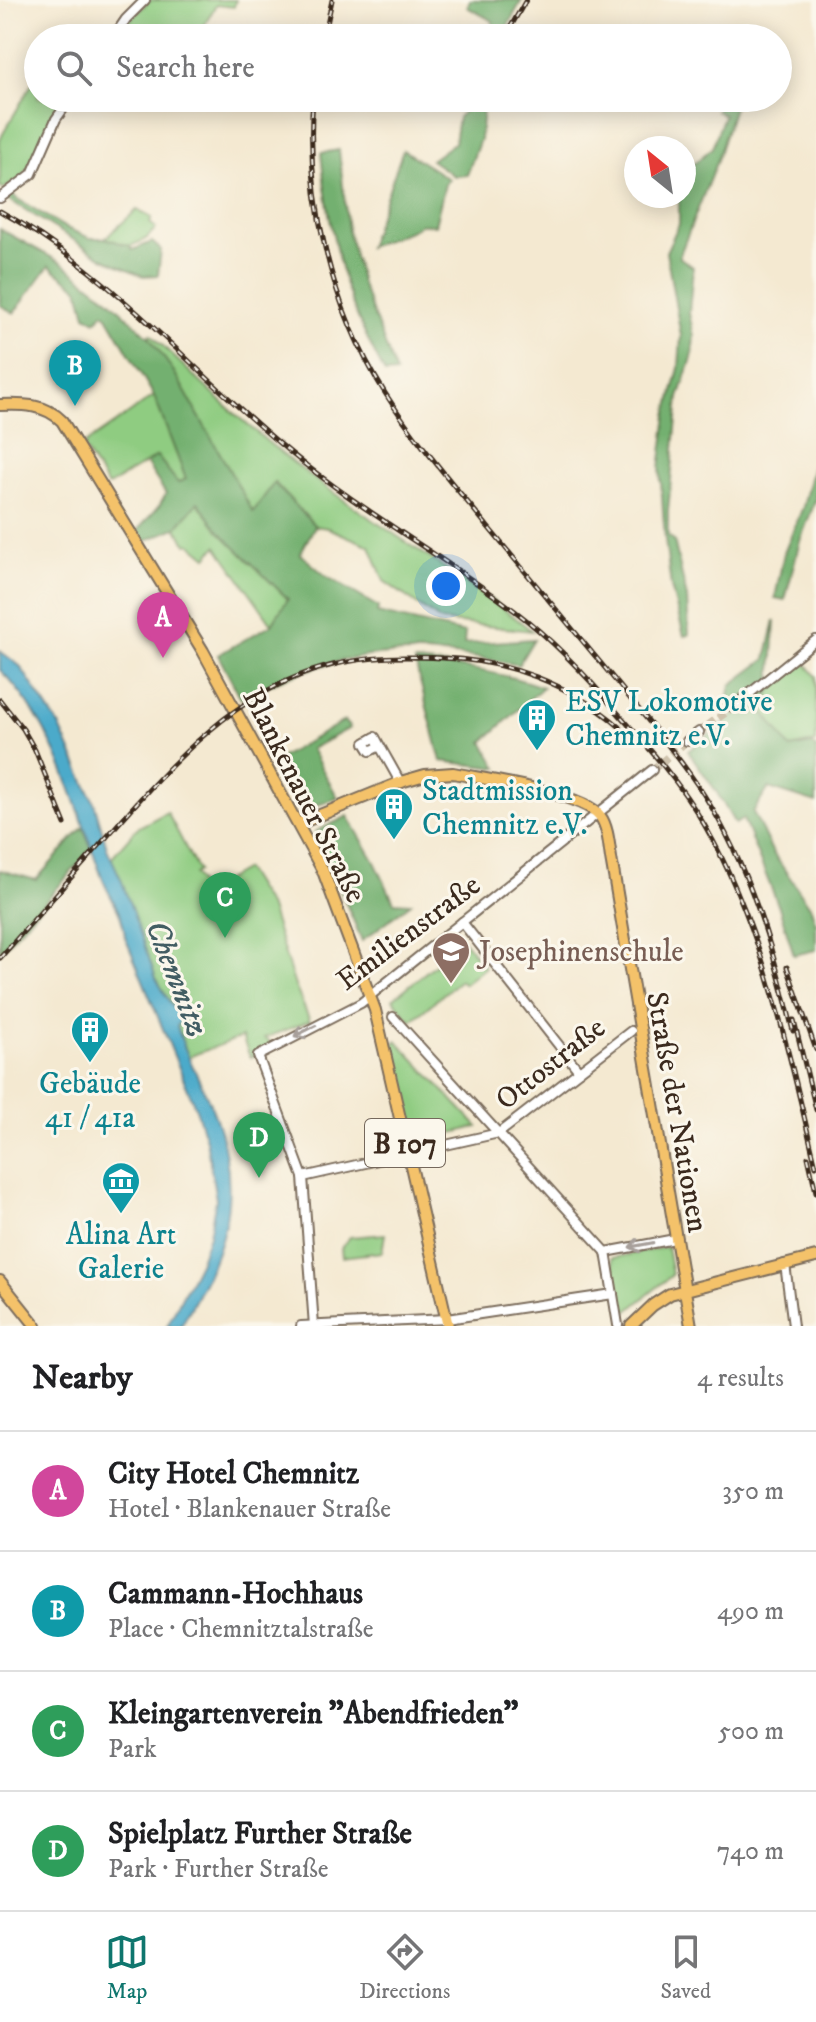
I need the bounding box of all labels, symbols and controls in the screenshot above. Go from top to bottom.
search box [24,24,792,112]
icon: search [52,46,96,90]
text: Search here [116,50,255,87]
north arrow [624,136,696,208]
pin: B [49,340,101,406]
your location [426,566,466,606]
pin: A [137,592,189,658]
street label: Blankenauer Straße [234,682,374,909]
place label: ESV Lokomotive Chemnitz e.V. [565,684,773,755]
building icon: ESV Lokomotive Chemnitz e.V. [516,697,558,752]
place label: Stadtmission Chemnitz e.V. [422,773,588,844]
building icon: Stadtmission Chemnitz e.V. [373,786,415,841]
street label: Emilienstraße [330,867,488,999]
pin: C [199,872,251,938]
water label: Chemnitz [136,915,217,1043]
school or university icon: Josephinenschule [430,930,472,985]
place label: Josephinenschule [476,934,684,971]
street label: Straße der Nationen [637,989,716,1236]
building icon: Gebäude 41 / 41a [69,1009,111,1064]
street label: Ottostraße [489,1010,613,1119]
one-way arrow [293,1024,317,1040]
place label: Gebäude 41 / 41a [39,1066,141,1137]
pin: D [233,1112,285,1178]
road number: B 107 [365,1119,445,1167]
museum icon: Alina Art Galerie [100,1160,142,1215]
place label: Alina Art Galerie [66,1217,176,1288]
one-way arrow [628,1239,654,1254]
text: Nearby [32,1357,133,1399]
text: 4 results [697,1362,784,1395]
text: City Hotel Chemnitz [108,1456,359,1493]
text: A [50,1475,66,1508]
text: 350 m [722,1475,784,1508]
text: Hotel · Blankenauer Straße [108,1493,391,1526]
text: Cammann-Hochhaus [108,1576,363,1613]
text: B [50,1595,66,1628]
text: 490 m [717,1595,784,1628]
text: Place · Chemnitztalstraße [108,1613,374,1646]
text: Kleingartenverein "Abendfrieden" [108,1696,519,1733]
text: C [49,1715,67,1748]
text: 500 m [718,1715,784,1748]
text: Park [108,1733,157,1766]
text: Spielplatz Further Straße [108,1816,412,1853]
text: D [48,1835,68,1868]
text: 740 m [717,1835,784,1868]
text: Park · Further Straße [108,1853,329,1886]
tab: Map [105,1930,149,2005]
tab: Directions [359,1930,450,2005]
tab: Saved [660,1930,711,2005]

